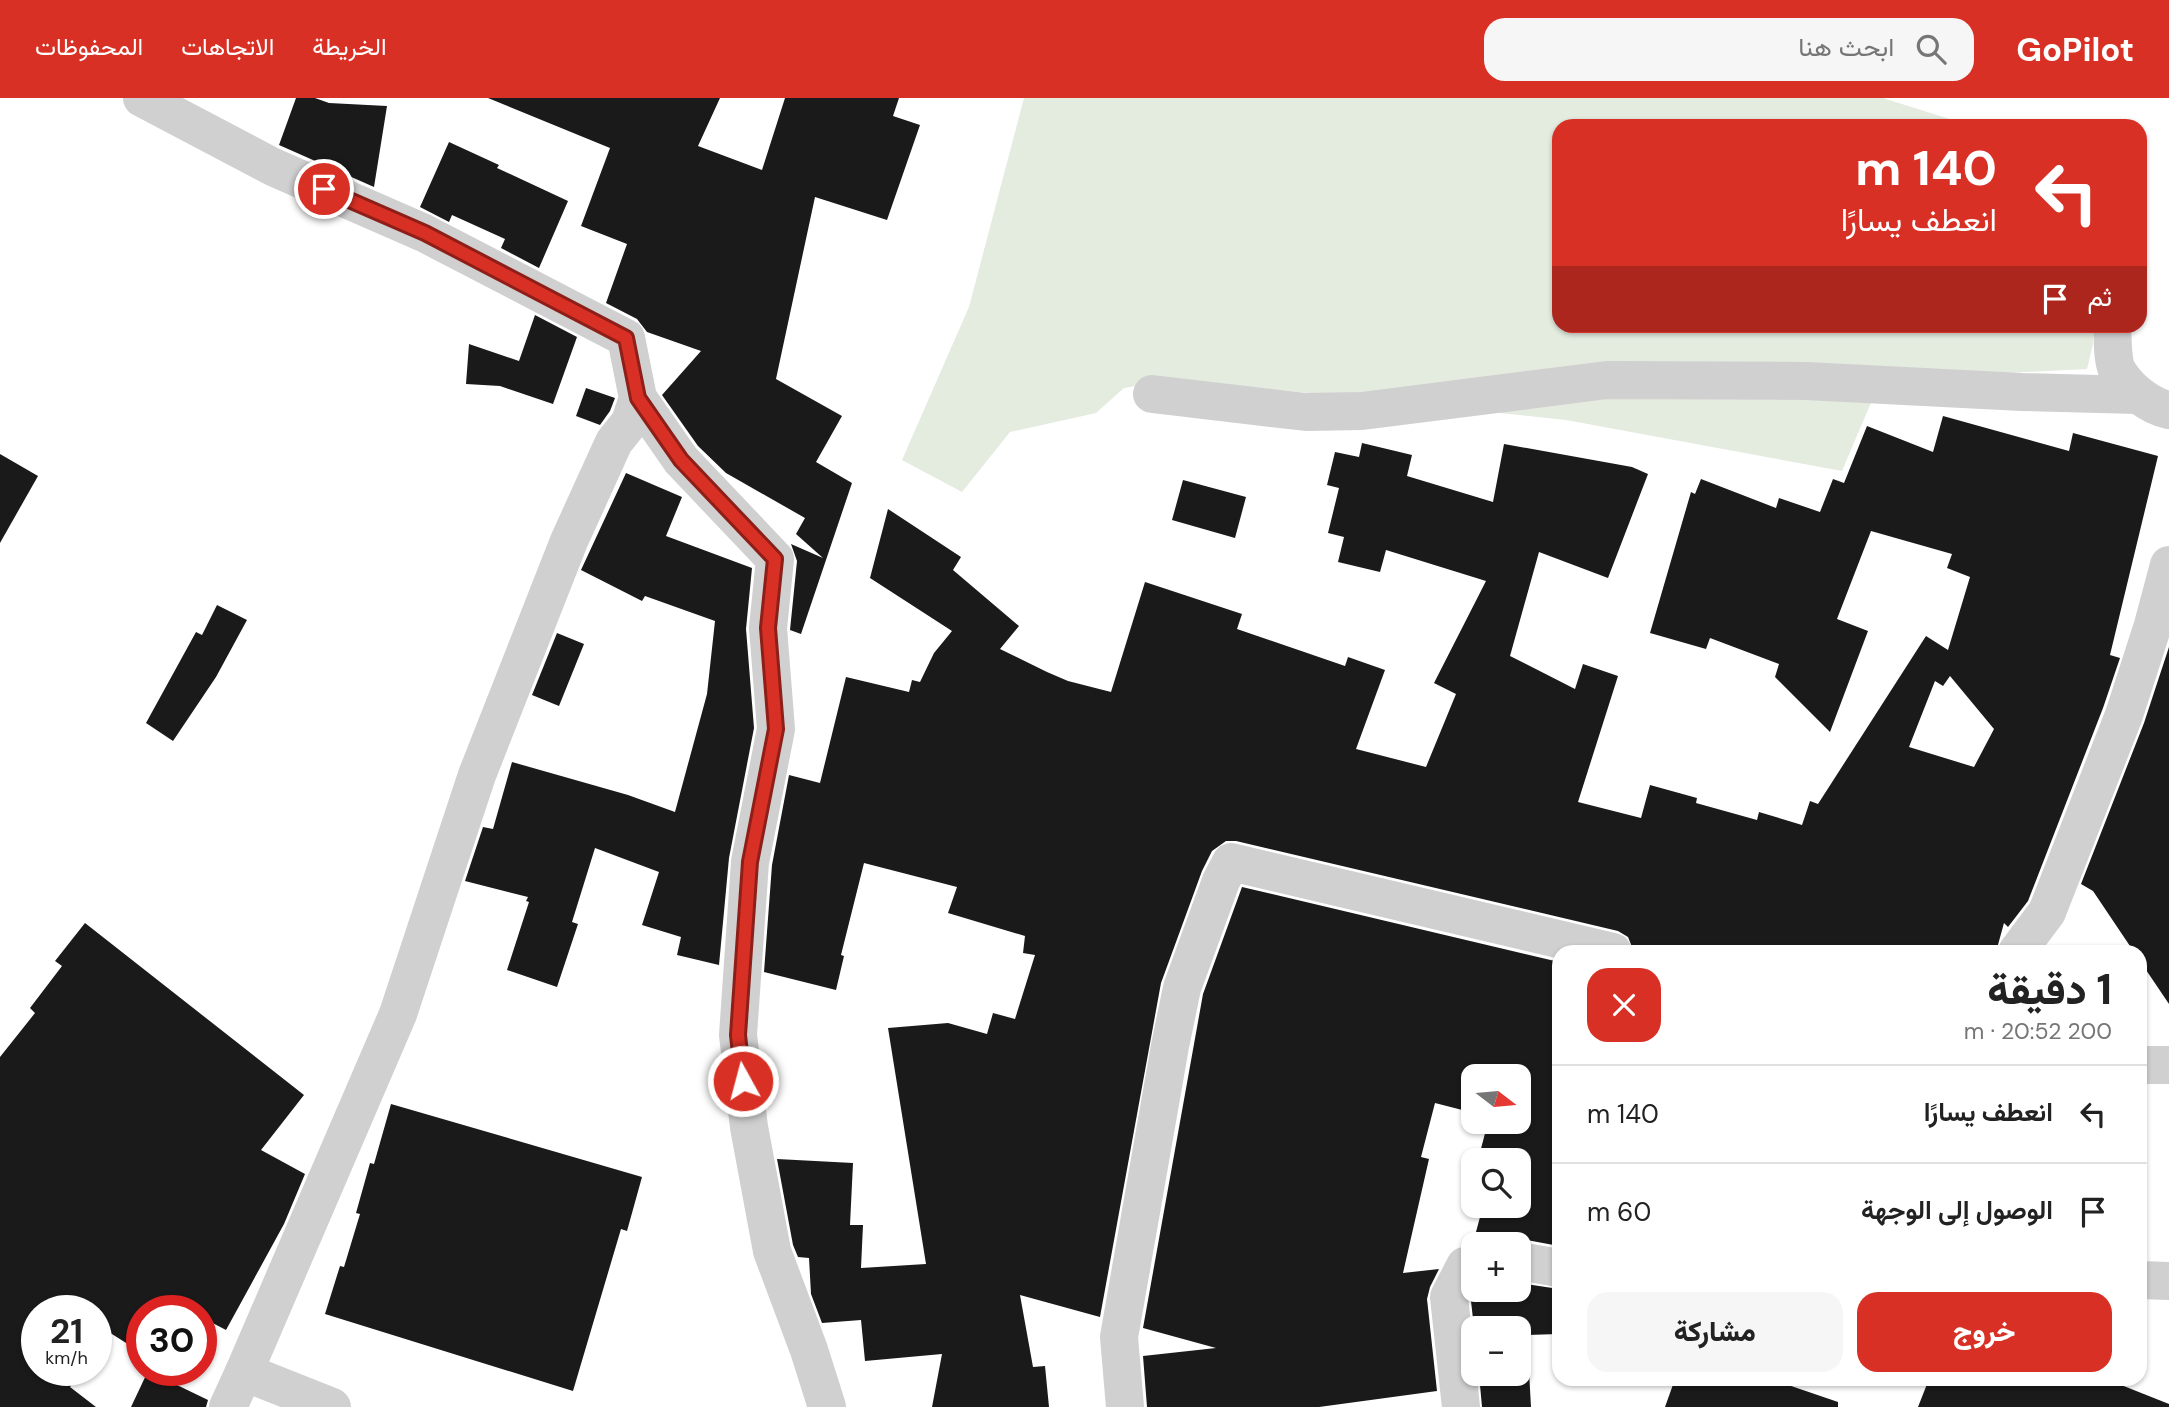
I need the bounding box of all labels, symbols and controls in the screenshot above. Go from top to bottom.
search box [1484,18,1974,81]
text: GoPilot [2016,28,2134,71]
text: ابحث هنا [1798,30,1894,64]
icon: search [1912,30,1950,68]
text: المحفوظات [35,31,143,62]
text: الاتجاهات [181,31,274,62]
text: الخريطة [312,31,387,62]
text: 140 m [1855,136,1997,200]
icon: left [2021,147,2112,238]
pin [294,159,354,219]
icon: arrive [305,170,343,208]
text: انعطف يسارًا [1841,199,1997,241]
icon: arrive [2036,280,2074,318]
text: ثم [2088,280,2112,314]
text: 1 دقيقة [1987,962,2112,1017]
button: close [1587,968,1661,1042]
text: 200 m · 20:52 [1964,1016,2112,1046]
position arrow [706,1044,780,1118]
north arrow [1461,1064,1531,1134]
map controls [1461,1064,1531,1386]
text: انعطف يسارًا [1924,1095,2053,1129]
icon: left [2074,1095,2112,1133]
text: 140 m [1587,1097,1659,1131]
button: search [1461,1148,1531,1218]
text: الوصول إلى الوجهة [1861,1193,2053,1227]
icon: arrive [2074,1193,2112,1231]
text: 60 m [1587,1195,1651,1229]
button: + [1461,1232,1531,1302]
button: مشاركة [1587,1292,1843,1372]
button: خروج [1857,1292,2112,1372]
speed limit sign: 30 [126,1295,217,1386]
text: 21 [50,1308,83,1354]
button: − [1461,1316,1531,1386]
text: km/h [45,1346,88,1370]

